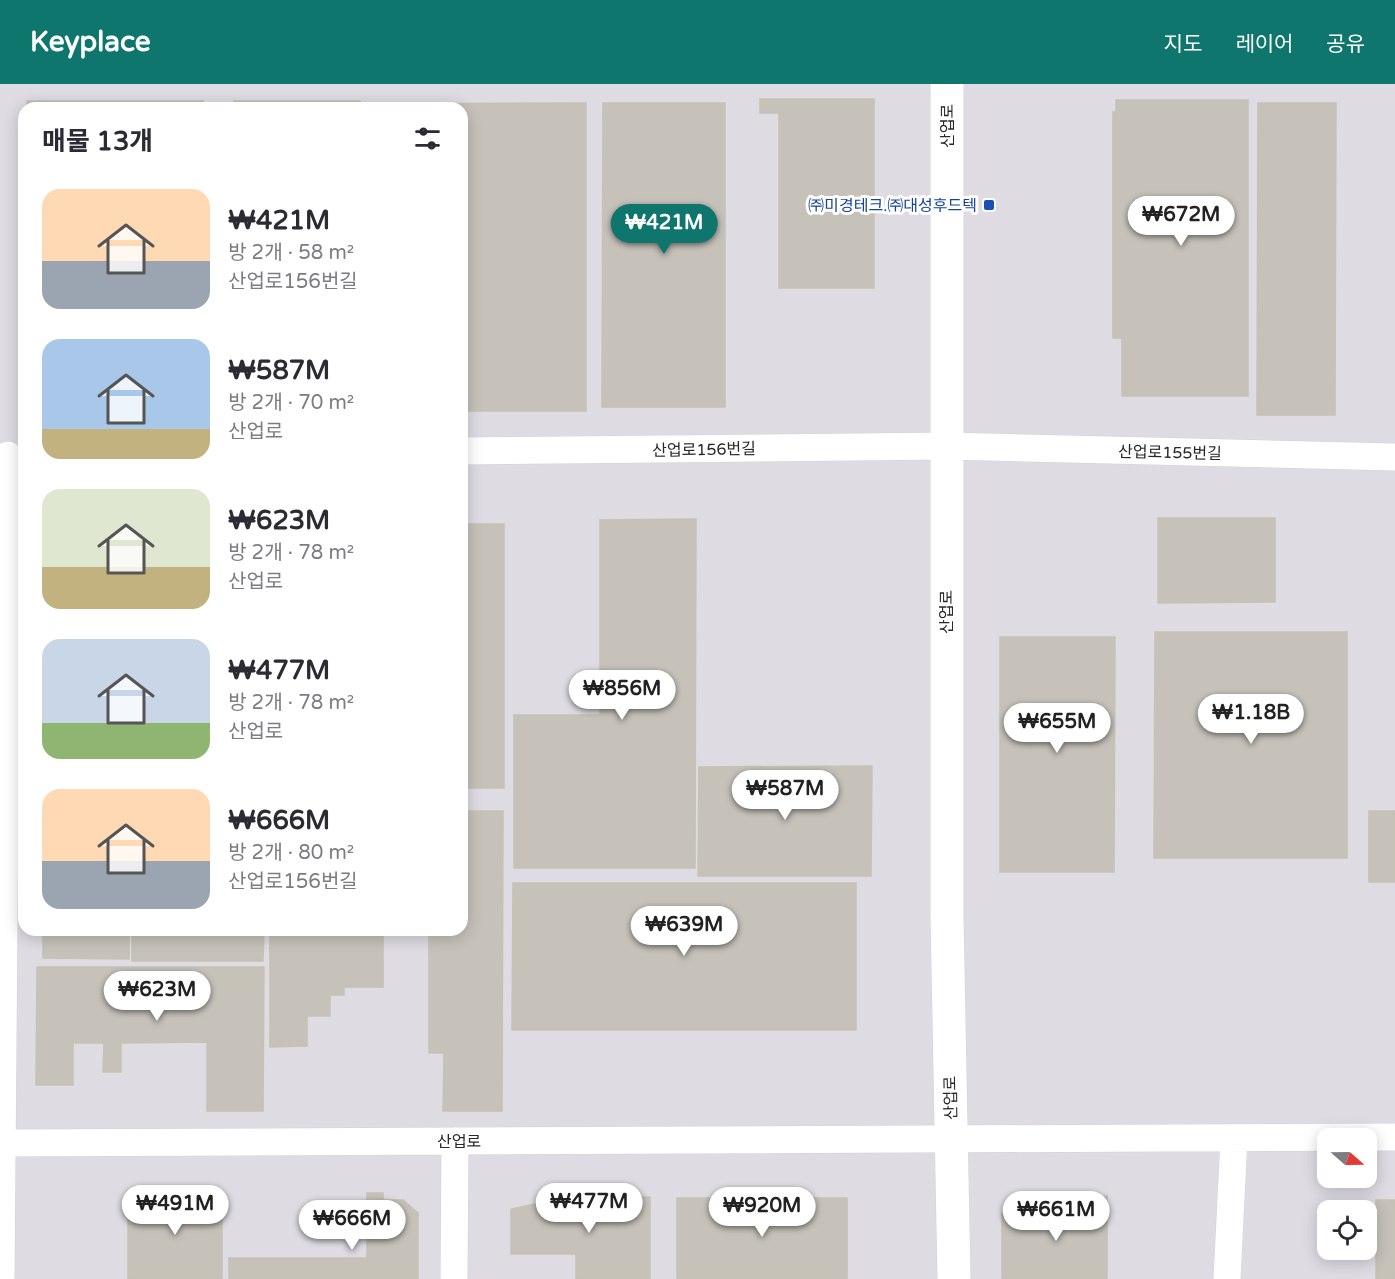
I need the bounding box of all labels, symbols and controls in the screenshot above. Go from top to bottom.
text: Keyplace [30,25,151,59]
text: 지도 [1164,32,1202,57]
text: 레이어 [1235,32,1293,57]
text: 공유 [1326,32,1365,57]
street label: 산업로 [938,104,958,148]
icon: filters [411,122,444,155]
text: 매물 13개 [42,126,153,157]
place label: ㈜미경테크.㈜대성후드텍 [808,196,977,216]
pin: ₩672M [1139,196,1223,247]
marker: ㈜미경테크.㈜대성후드텍 [982,198,996,212]
text: ₩672M [1142,203,1220,227]
pin: ₩421M [622,204,706,255]
text: ₩421M [228,205,330,236]
text: ₩421M [625,211,703,235]
icon: home [90,213,162,285]
text: 방 2개 · 58 m² [228,241,354,265]
text: 산업로156번길 [228,270,358,294]
text: ₩587M [228,355,330,386]
icon: home [90,363,162,435]
text: 방 2개 · 70 m² [228,391,354,415]
text: 산업로 [228,420,283,444]
street label: 산업로156번길 [652,439,756,461]
street label: 산업로155번길 [1118,442,1222,464]
text: ₩623M [228,505,330,536]
icon: home [90,513,162,585]
text: 방 2개 · 78 m² [228,541,354,565]
text: 산업로 [228,570,283,594]
street label: 산업로 [937,590,957,634]
text: ₩477M [228,655,330,686]
icon: home [90,663,162,735]
pin: ₩856M [580,670,664,721]
text: ₩856M [583,677,661,701]
text: 방 2개 · 78 m² [228,691,354,715]
pin: ₩1.18B [1202,694,1300,745]
text: ₩1.18B [1212,701,1290,725]
pin: ₩655M [1015,703,1099,754]
text: ₩655M [1018,710,1096,734]
text: 산업로 [228,720,283,744]
pin: ₩587M [743,770,827,821]
text: ₩587M [746,777,824,801]
text: ₩666M [228,805,330,836]
icon: home [90,813,162,885]
text: 방 2개 · 80 m² [228,841,354,865]
text: 산업로156번길 [228,870,358,894]
pin: ₩639M [642,906,726,957]
text: ₩639M [645,913,723,937]
pin: ₩623M [115,971,199,1022]
text: ₩623M [118,978,196,1002]
street label: 산업로 [941,1075,961,1120]
north arrow [1317,1128,1377,1188]
map controls [1317,1128,1377,1260]
street label: 산업로 [437,1132,481,1152]
pin: ₩477M [547,1183,631,1234]
pin: ₩491M [133,1185,217,1236]
pin: ₩920M [720,1187,804,1238]
text: ₩477M [550,1190,628,1214]
pin: ₩661M [1014,1191,1098,1242]
text: ₩491M [136,1192,214,1216]
text: ₩920M [723,1194,801,1218]
text: ₩661M [1017,1198,1095,1222]
pin: ₩666M [310,1200,394,1251]
button: locate [1317,1200,1377,1260]
text: ₩666M [313,1207,391,1231]

